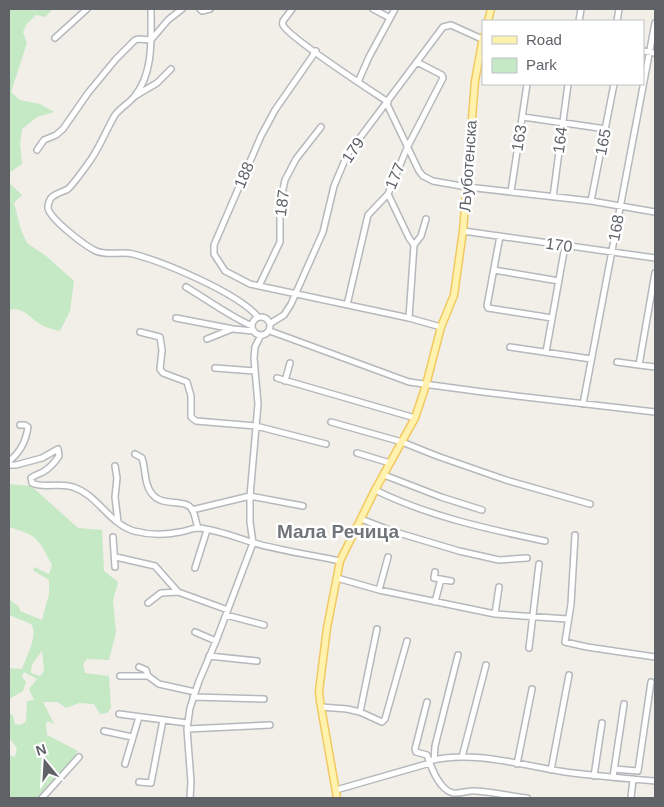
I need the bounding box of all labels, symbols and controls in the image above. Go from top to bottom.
legend [482,20,644,85]
text: Road [526,31,562,48]
text: Park [526,56,557,73]
street label: Љуботенска [456,119,480,212]
street label: 163 [509,123,529,153]
street label: 164 [550,126,570,154]
street label: 165 [592,127,614,157]
street label: 179 [338,134,368,166]
street label: 188 [231,159,257,191]
street label: 177 [382,160,408,192]
street label: 187 [272,189,292,217]
street label: 168 [605,213,627,243]
street label: 170 [545,235,573,255]
district label: Мала Речица [277,521,399,542]
north arrow [20,737,70,787]
text: N [34,740,48,759]

